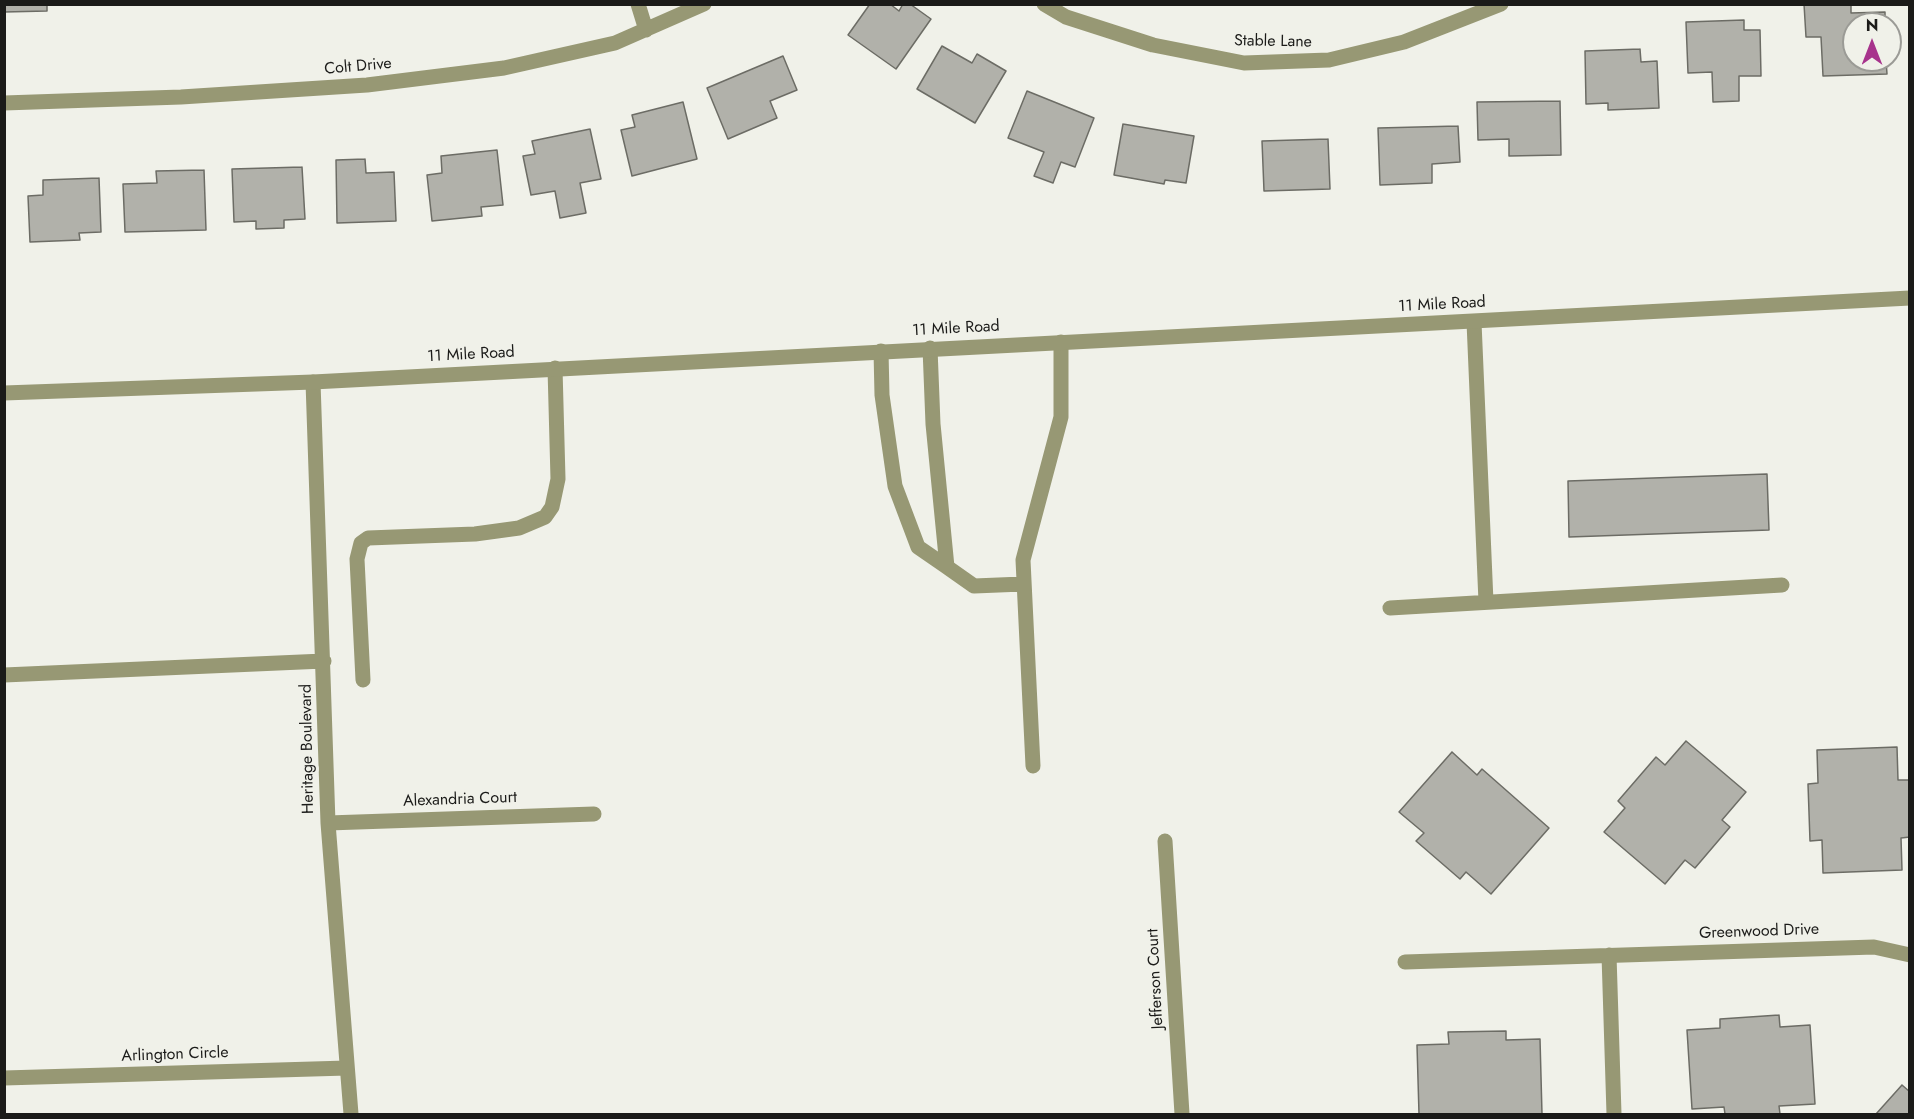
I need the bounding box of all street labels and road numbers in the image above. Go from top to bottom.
street label: Stable Lane [1234,32,1312,52]
street label: Colt Drive [323,54,393,80]
street label: 11 Mile Road [1398,293,1486,317]
street label: 11 Mile Road [912,317,1000,341]
street label: 11 Mile Road [427,343,515,367]
street label: Heritage Boulevard [297,684,319,814]
street label: Alexandria Court [403,788,517,812]
street label: Greenwood Drive [1699,920,1819,944]
street label: Jefferson Court [1144,928,1168,1030]
street label: Arlington Circle [121,1044,229,1066]

